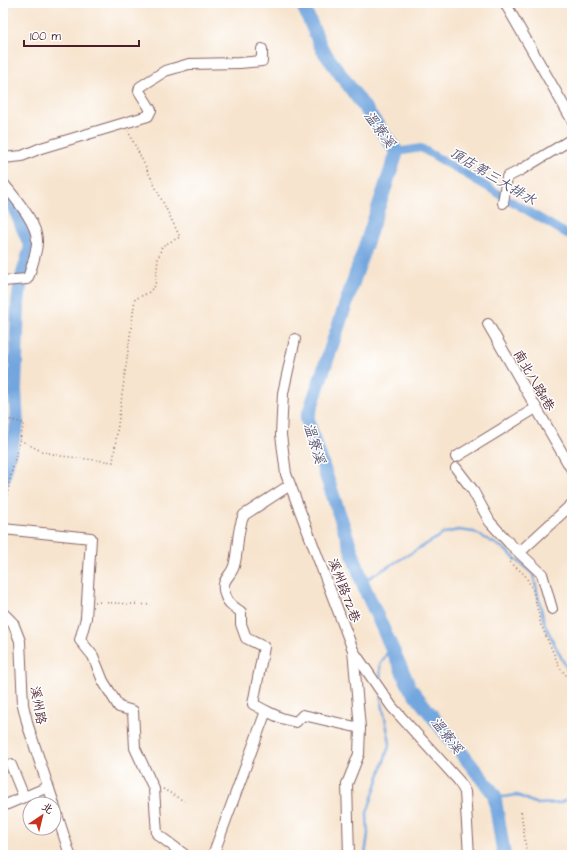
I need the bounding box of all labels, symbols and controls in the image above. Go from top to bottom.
scale bar [24,22,139,48]
text: 100 m [30,28,61,45]
water label: 溫寮溪 [359,107,400,153]
water label: 頂店第三大排水 [445,143,540,211]
street label: 南北八路11巷 [509,346,559,415]
water label: 溫寮溪 [298,420,330,467]
street label: 溪州路72巷 [324,556,365,625]
street label: 溪州路 [26,684,50,726]
water label: 溫寮溪 [425,713,468,759]
north arrow [22,796,62,836]
text: 北 [39,799,56,818]

